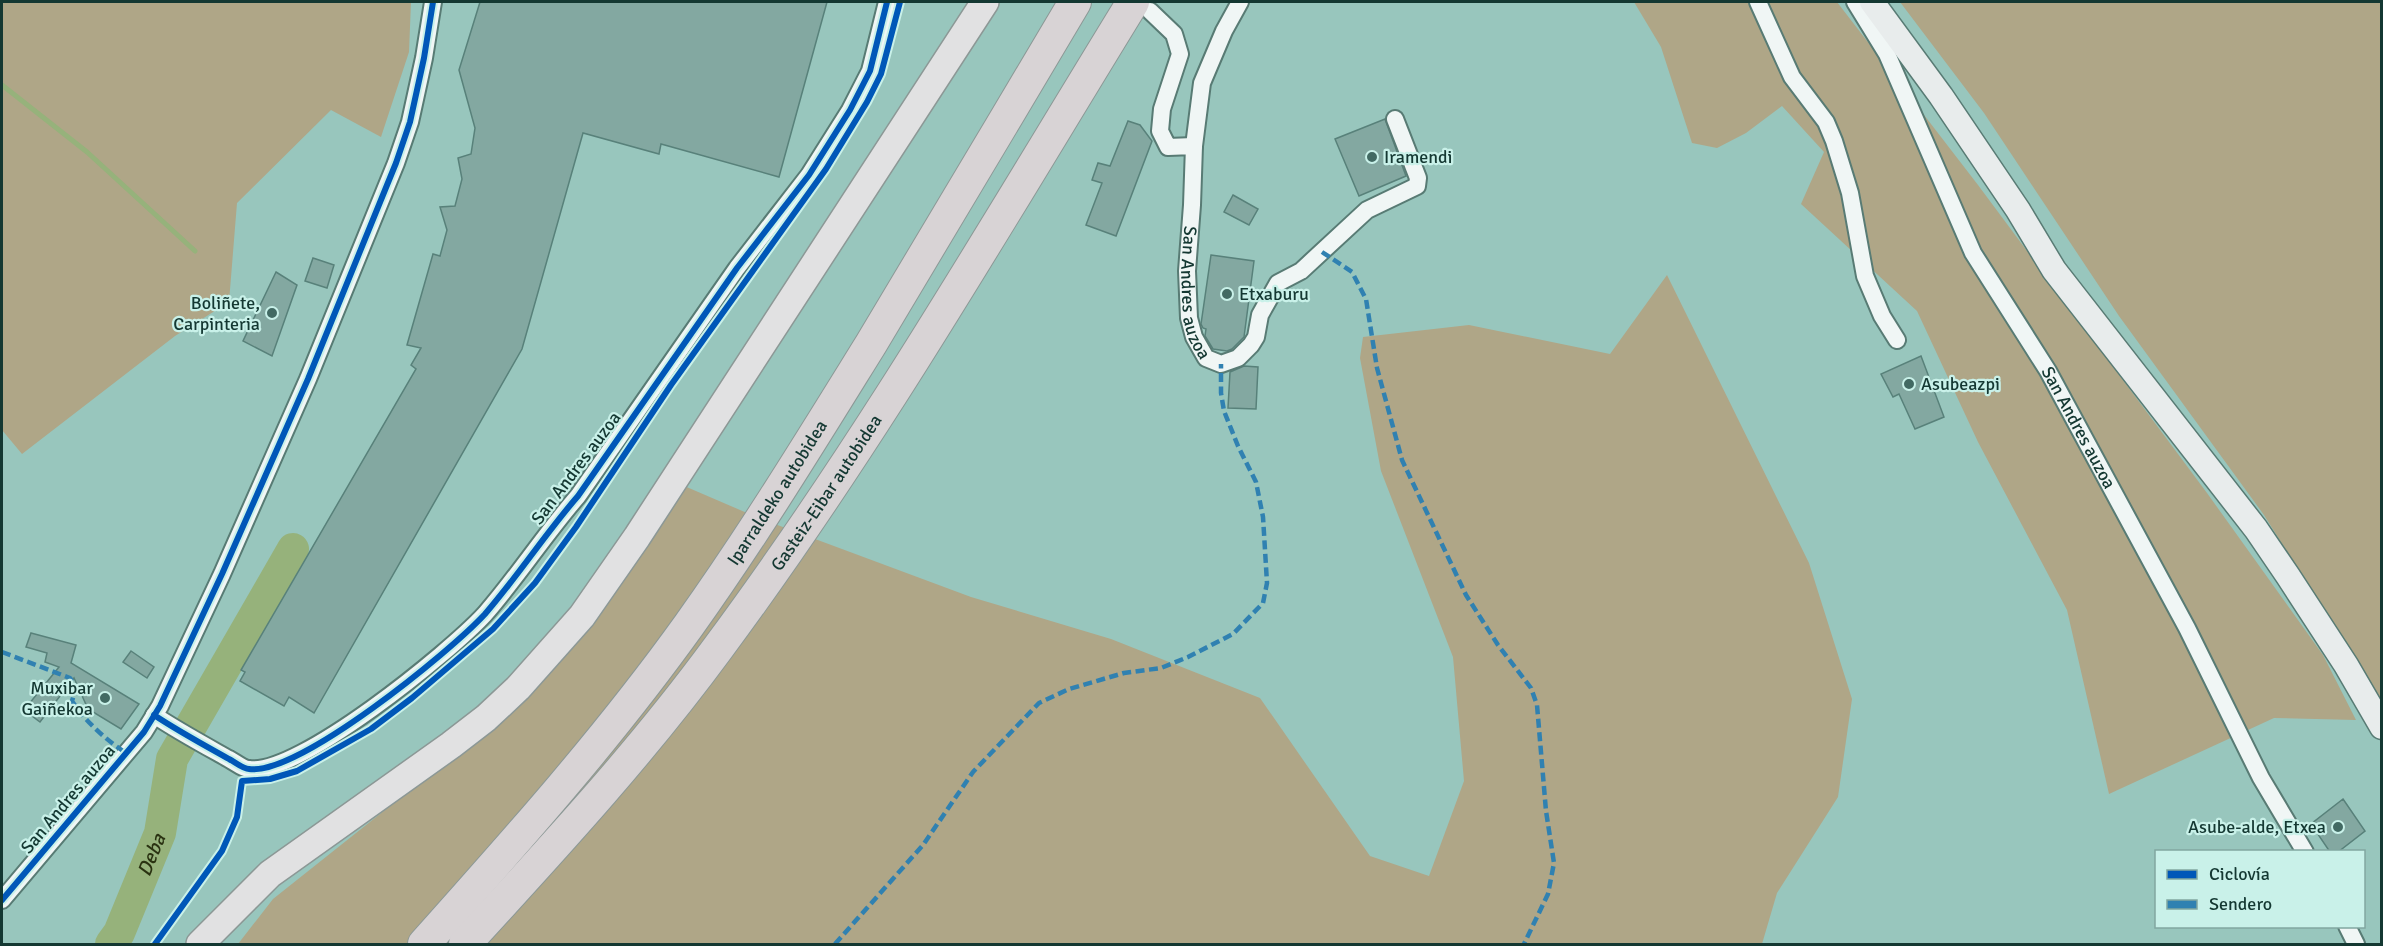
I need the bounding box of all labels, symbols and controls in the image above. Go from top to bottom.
place label: Iramendi [1384,146,1452,168]
marker: Iramendi [1365,150,1379,164]
street label: San Andres auzoa [1176,225,1215,363]
place label: Etxaburu [1239,283,1309,305]
marker: Etxaburu [1220,287,1234,301]
place label: Boliñete, Carpinteria [173,292,260,335]
marker: Boliñete, Carpinteria [265,306,279,320]
street label: San Andres auzoa [2037,363,2121,493]
place label: Asubeazpi [1921,373,2000,395]
marker: Asubeazpi [1902,377,1916,391]
street label: San Andres auzoa [526,407,626,529]
street label: Gasteiz-Eibar autobidea [766,410,887,575]
street label: Iparraldeko autobidea [722,416,832,570]
place label: Muxibar Gaiñekoa [21,677,93,720]
marker: Muxibar Gaiñekoa [98,691,112,705]
street label: San Andres auzoa [16,740,120,858]
place label: Asube-alde, Etxea [2188,816,2326,838]
marker: Asube-alde, Etxea [2331,820,2345,834]
water label: Deba [132,829,172,880]
legend [2155,850,2365,928]
text: Ciclovía [2209,863,2270,885]
text: Sendero [2209,893,2272,915]

